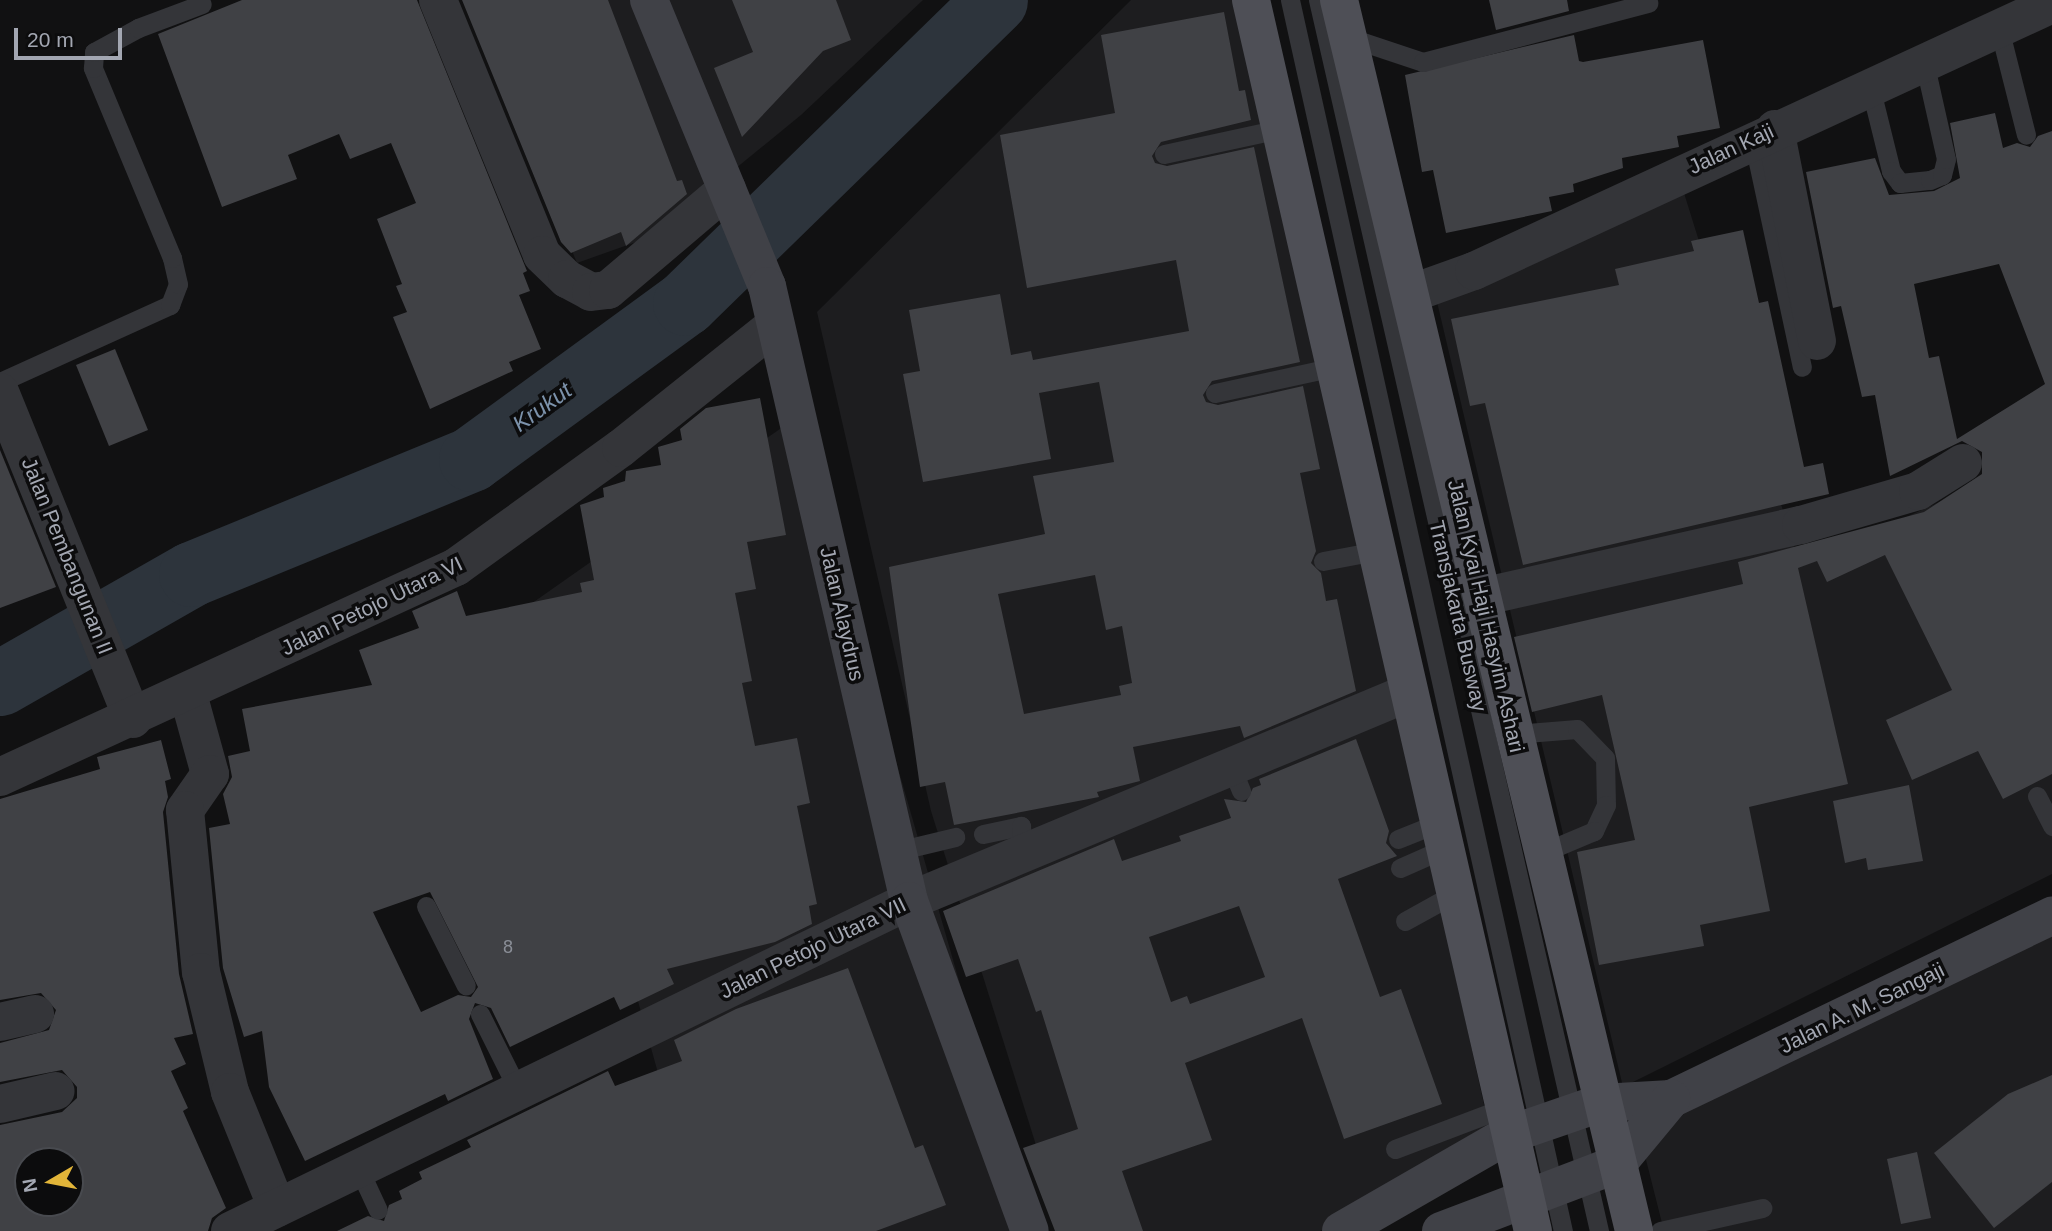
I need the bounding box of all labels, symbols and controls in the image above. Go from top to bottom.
scale bar [18,14,126,58]
text: 20 m [27,28,74,51]
street label: Jalan Kaji [1684,118,1778,180]
water label: Krukut [507,376,577,438]
street label: Jalan Pembangunan II [16,454,118,658]
street label: Jalan Kyai Haji Hasyim Ashari [1442,477,1530,755]
street label: Transjakarta Busway [1424,518,1492,714]
street label: Jalan Alaydrus [814,544,870,684]
street label: Jalan Petojo Utara VI [277,551,467,661]
street label: Jalan Petojo Utara VII [716,892,910,1004]
house number: 8 [503,936,513,958]
street label: Jalan A. M. Sangaji [1775,957,1949,1059]
north arrow [14,1147,84,1217]
text: N [18,1177,41,1194]

